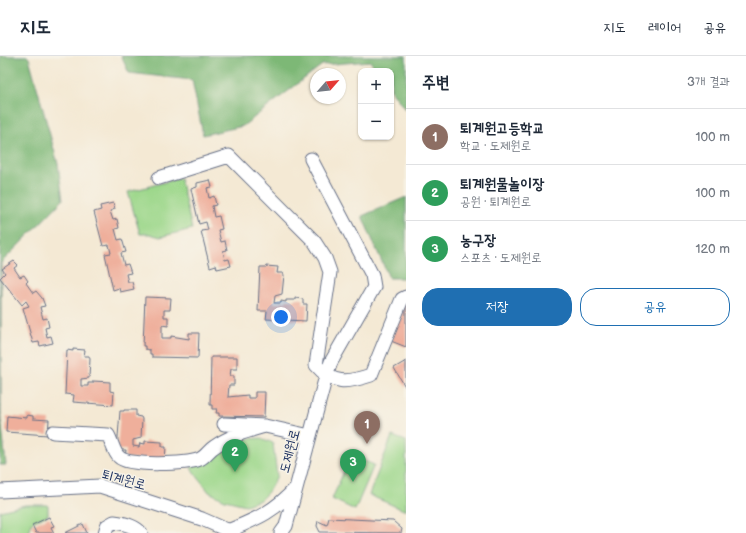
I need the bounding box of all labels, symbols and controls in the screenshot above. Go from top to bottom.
text: 지도 [20,16,51,39]
text: 지도 [603,19,626,36]
text: 레이어 [648,19,681,36]
text: 공유 [703,19,726,36]
north arrow [310,68,346,104]
map controls [358,68,394,140]
button: + [358,68,394,104]
text: 주변 [422,73,449,93]
text: 3개 결과 [687,74,730,90]
button: − [358,104,394,140]
text: 퇴계원고등학교 [460,119,545,138]
text: 1 [432,129,438,145]
text: 100 m [695,129,730,145]
text: 학교 · 도제원로 [460,138,531,154]
text: 퇴계원물놀이장 [460,175,545,194]
text: 2 [431,185,439,201]
text: 100 m [695,185,730,201]
text: 공원 · 퇴계원로 [460,194,531,210]
text: 농구장 [460,231,496,250]
text: 3 [431,241,439,257]
text: 120 m [695,241,730,257]
text: 스포츠 · 도제원로 [460,250,542,266]
button: 저장 [422,288,572,326]
button: 공유 [580,288,730,326]
your location [271,307,291,327]
pin: 1 [354,411,380,444]
street label: 도제원로 [275,427,304,475]
pin: 2 [222,439,248,472]
pin: 3 [340,449,366,482]
street label: 퇴계원로 [100,465,148,494]

